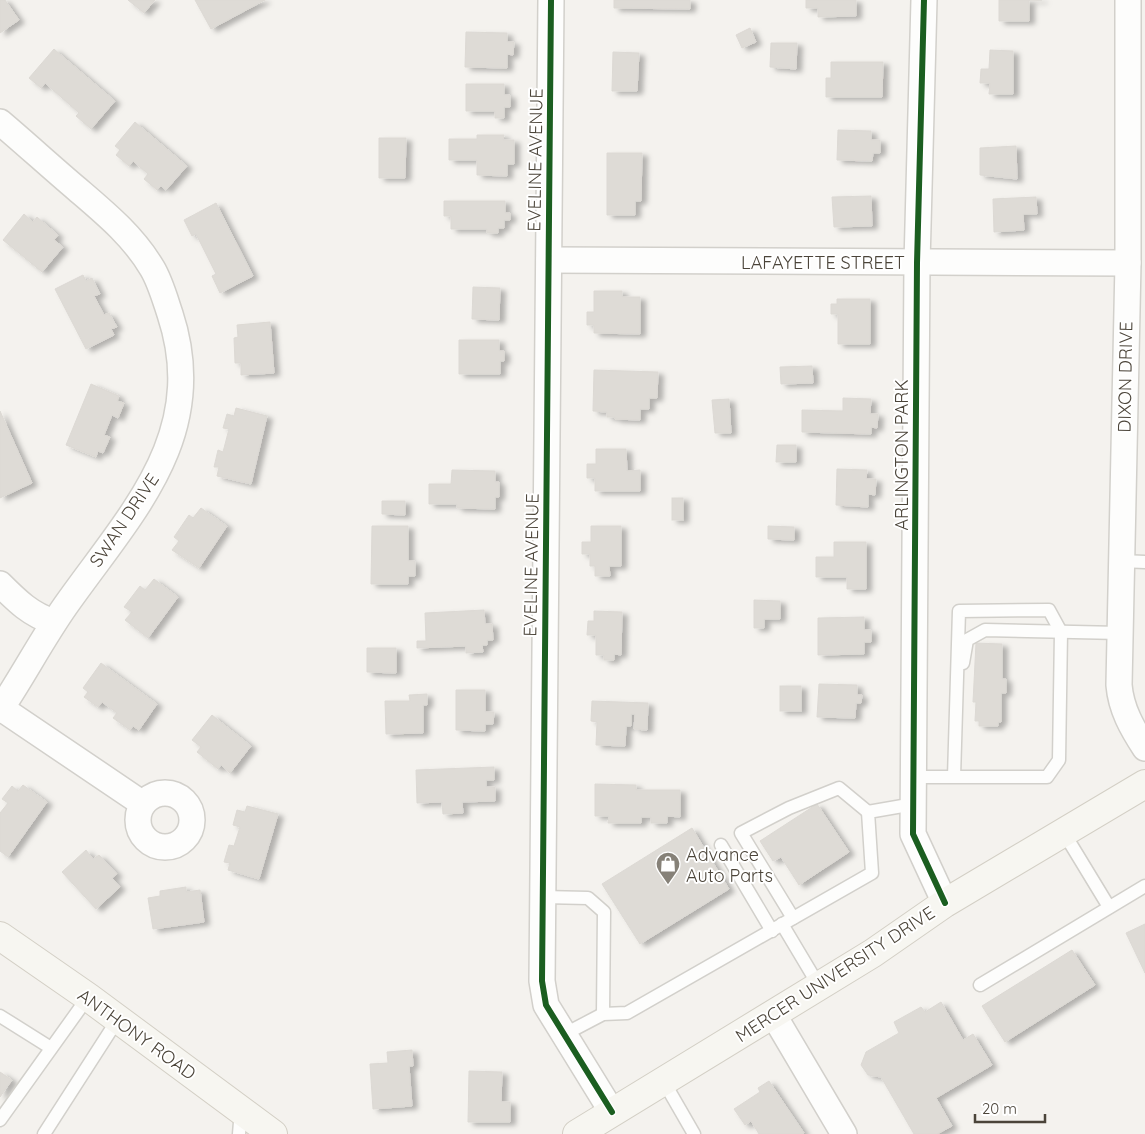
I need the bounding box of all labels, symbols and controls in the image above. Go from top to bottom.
street label: EVELINE AVENUE [522,88,548,232]
street label: LAFAYETTE STREET [741,251,905,274]
street label: DIXON DRIVE [1113,321,1137,433]
street label: ARLINGTON PARK [890,379,913,531]
street label: SWAN DRIVE [84,469,164,571]
street label: EVELINE AVENUE [518,493,544,637]
place label: Advance Auto Parts [686,843,773,887]
shop icon: Advance Auto Parts [655,851,681,885]
street label: MERCER UNIVERSITY DRIVE [731,901,939,1047]
street label: ANTHONY ROAD [73,983,201,1085]
scale bar [975,1092,1045,1124]
text: 20 m [982,1099,1017,1118]

